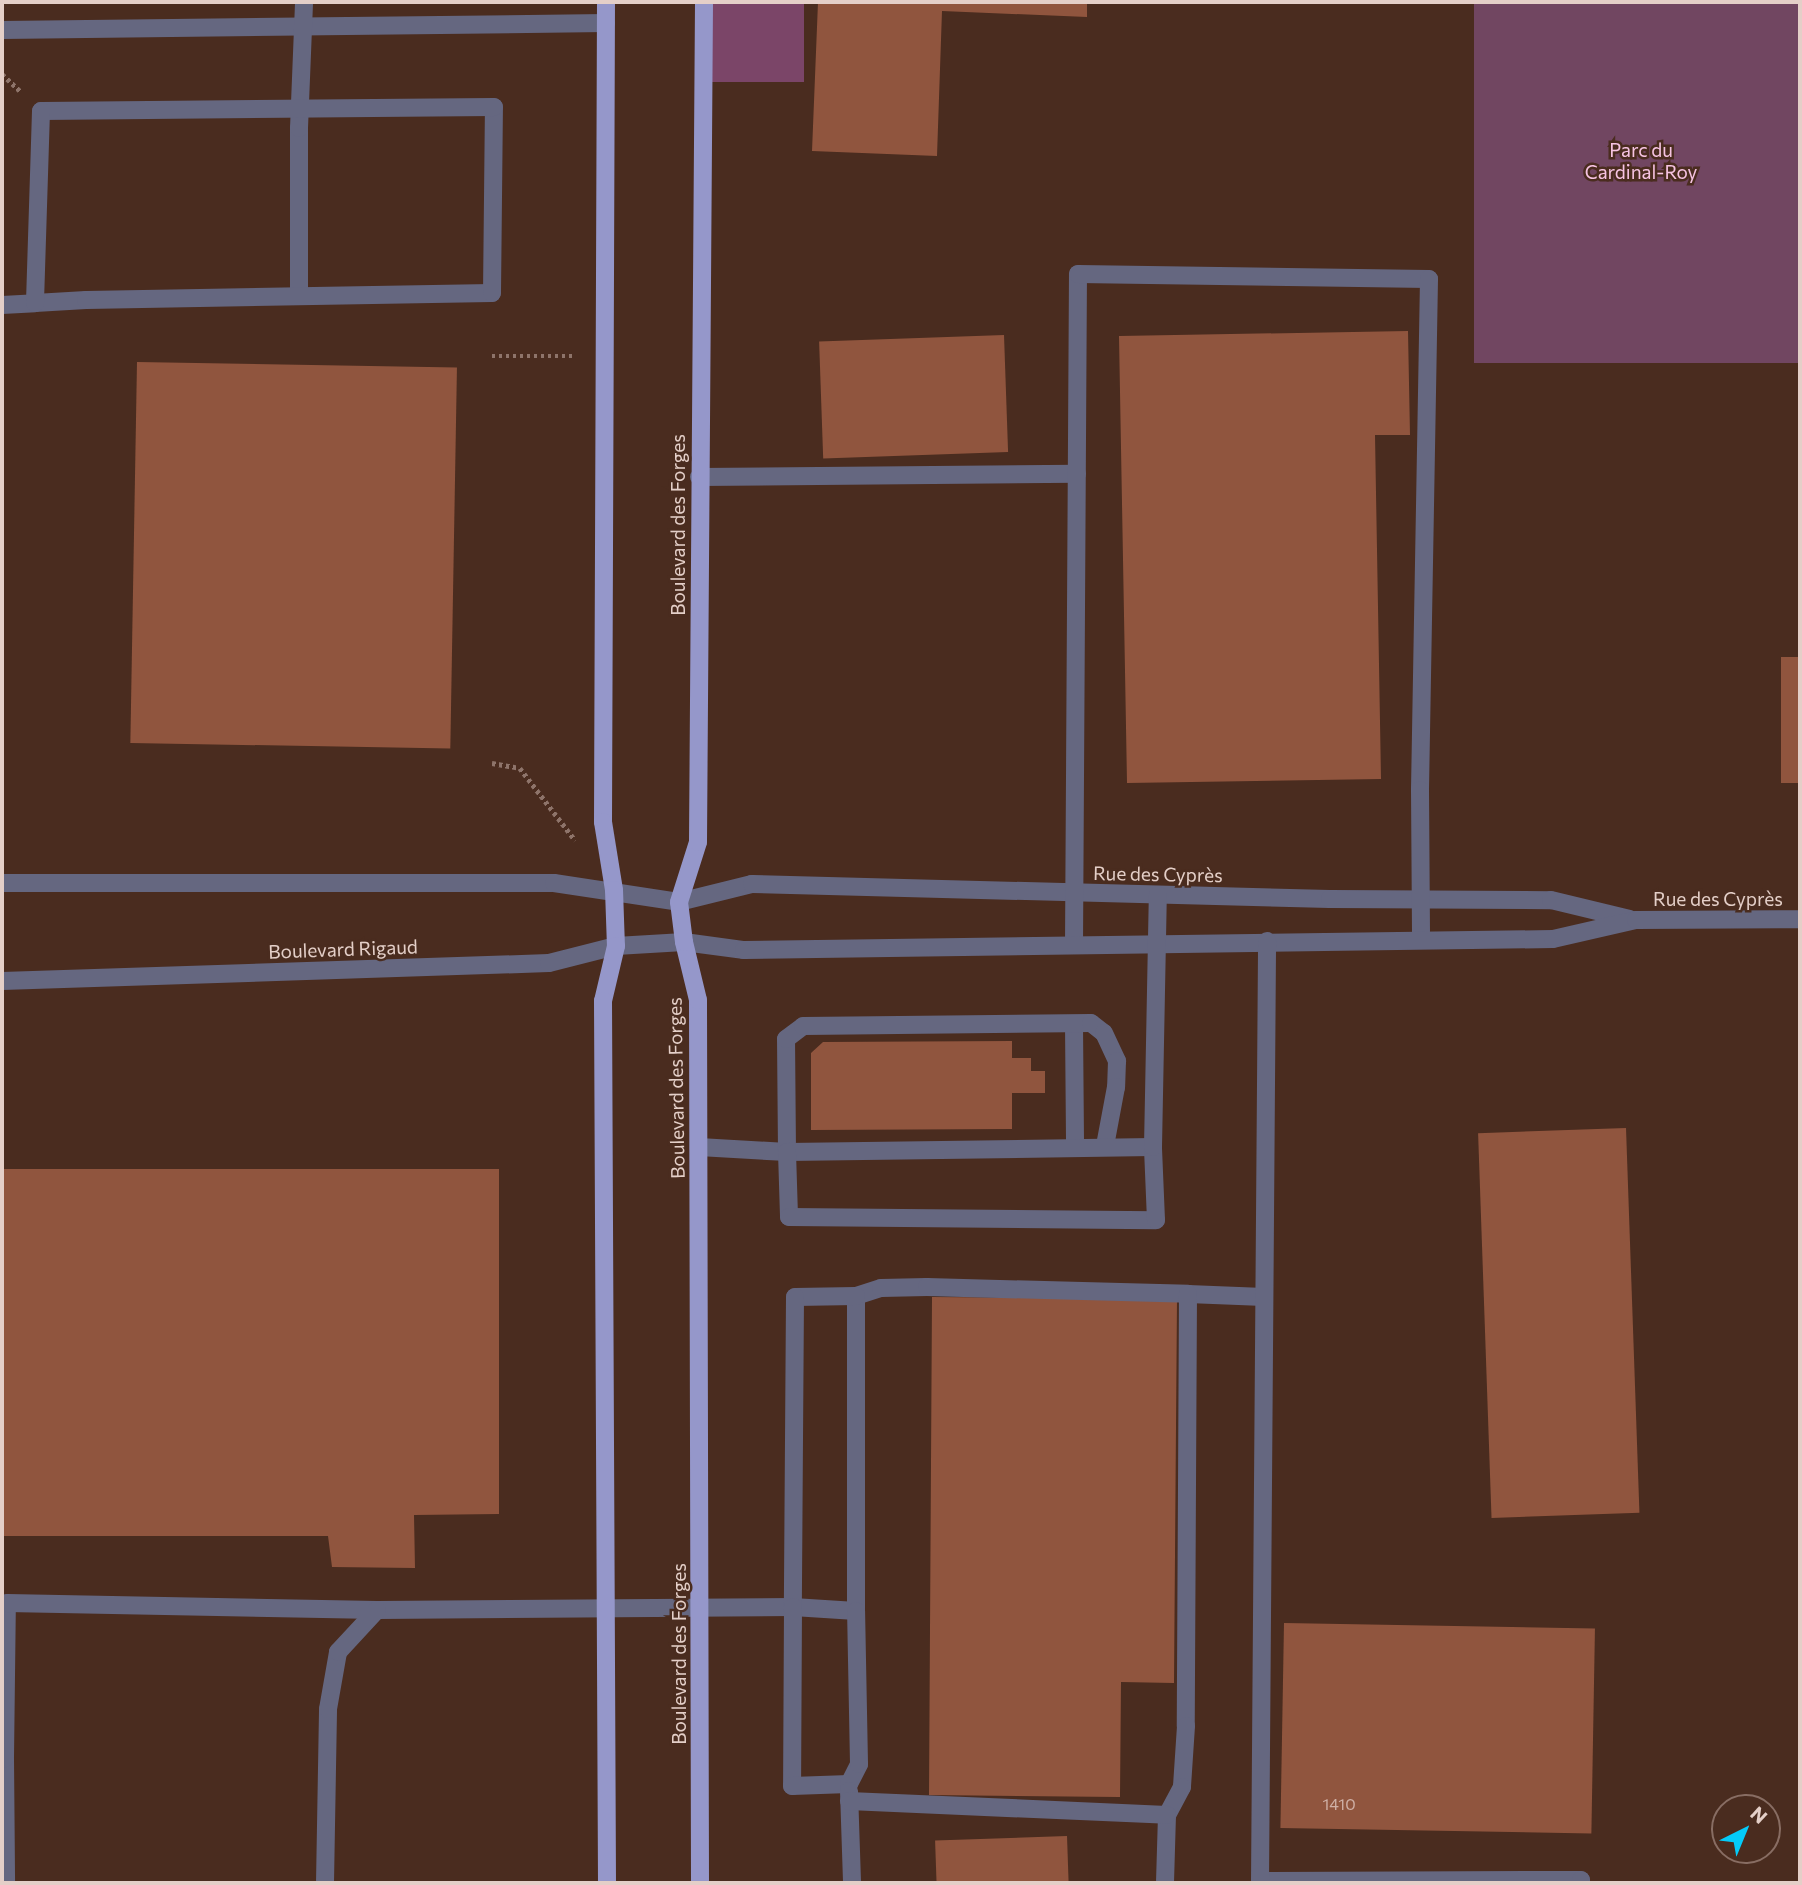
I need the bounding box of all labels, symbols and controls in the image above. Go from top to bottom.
park label: Parc du Cardinal-Roy [1585,139,1697,183]
street label: Boulevard des Forges [667,434,689,616]
street label: Rue des Cyprès [1093,861,1223,887]
street label: Rue des Cyprès [1653,888,1783,910]
street label: Boulevard Rigaud [268,935,418,963]
street label: Boulevard des Forges [663,997,689,1179]
street label: Boulevard des Forges [668,1563,690,1745]
house number: 1410 [1322,1794,1356,1814]
north arrow [1711,1794,1781,1864]
text: N [1746,1801,1772,1828]

